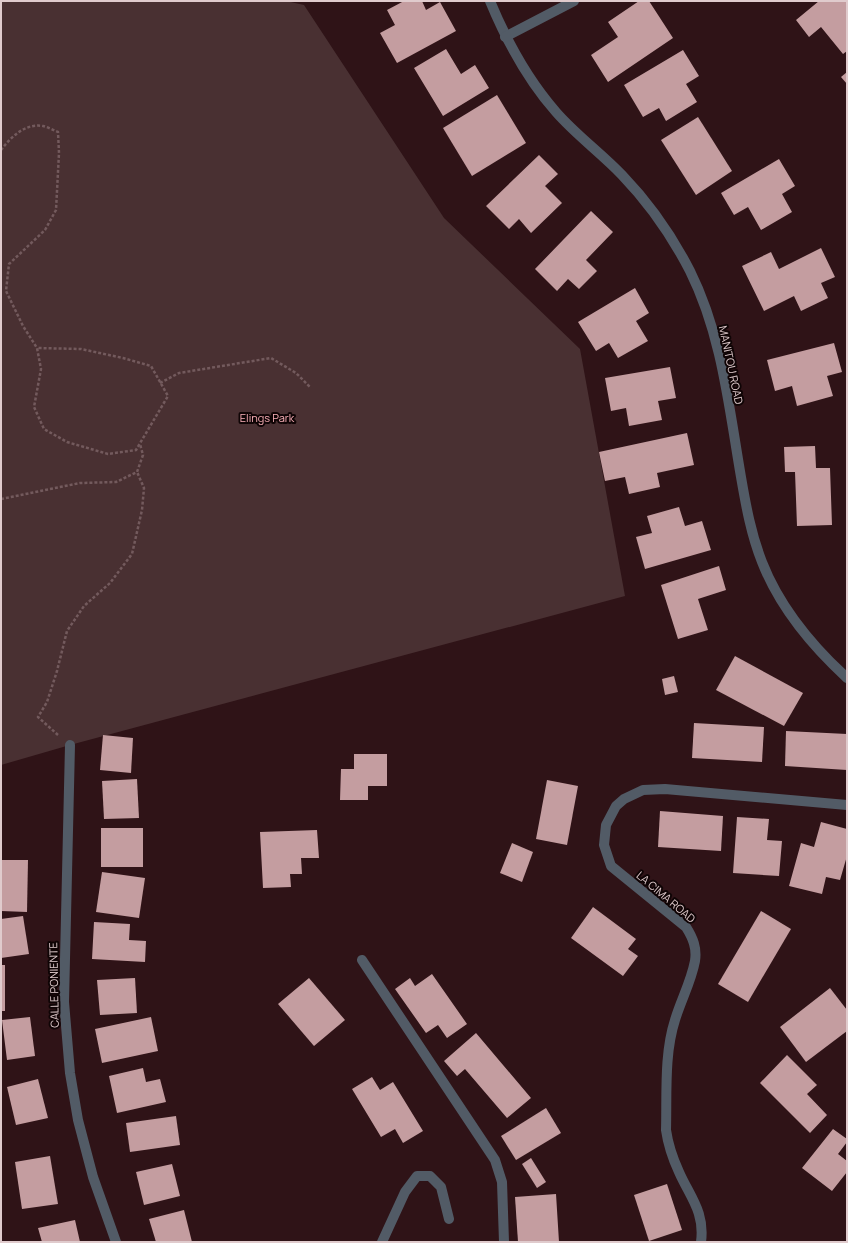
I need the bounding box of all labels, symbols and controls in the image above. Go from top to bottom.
street label: MANITOU ROAD [716,324,747,405]
park label: Elings Park [240,410,295,425]
street label: LA CIMA ROAD [634,868,699,926]
street label: CALLE PONIENTE [45,942,62,1028]

